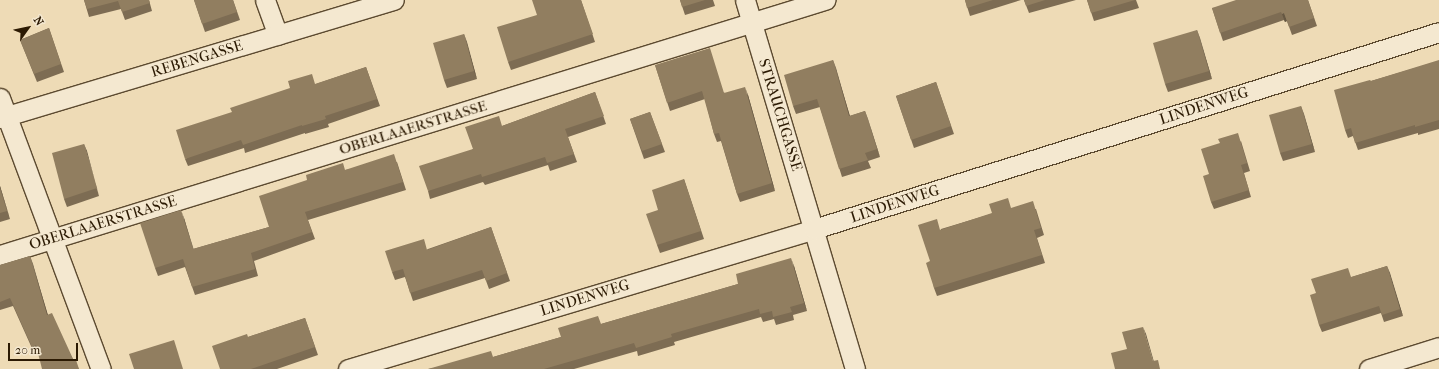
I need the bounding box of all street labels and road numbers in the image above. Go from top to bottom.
street label: REBENGASSE [149,36,245,82]
street label: STRAUCHGASSE [754,57,806,173]
street label: LINDENWEG [1157,83,1251,129]
street label: OBERLAAERSTRASSE [337,97,489,159]
street label: LINDENWEG [848,181,942,227]
street label: OBERLAAERSTRASSE [27,192,179,254]
street label: LINDENWEG [538,276,632,320]

